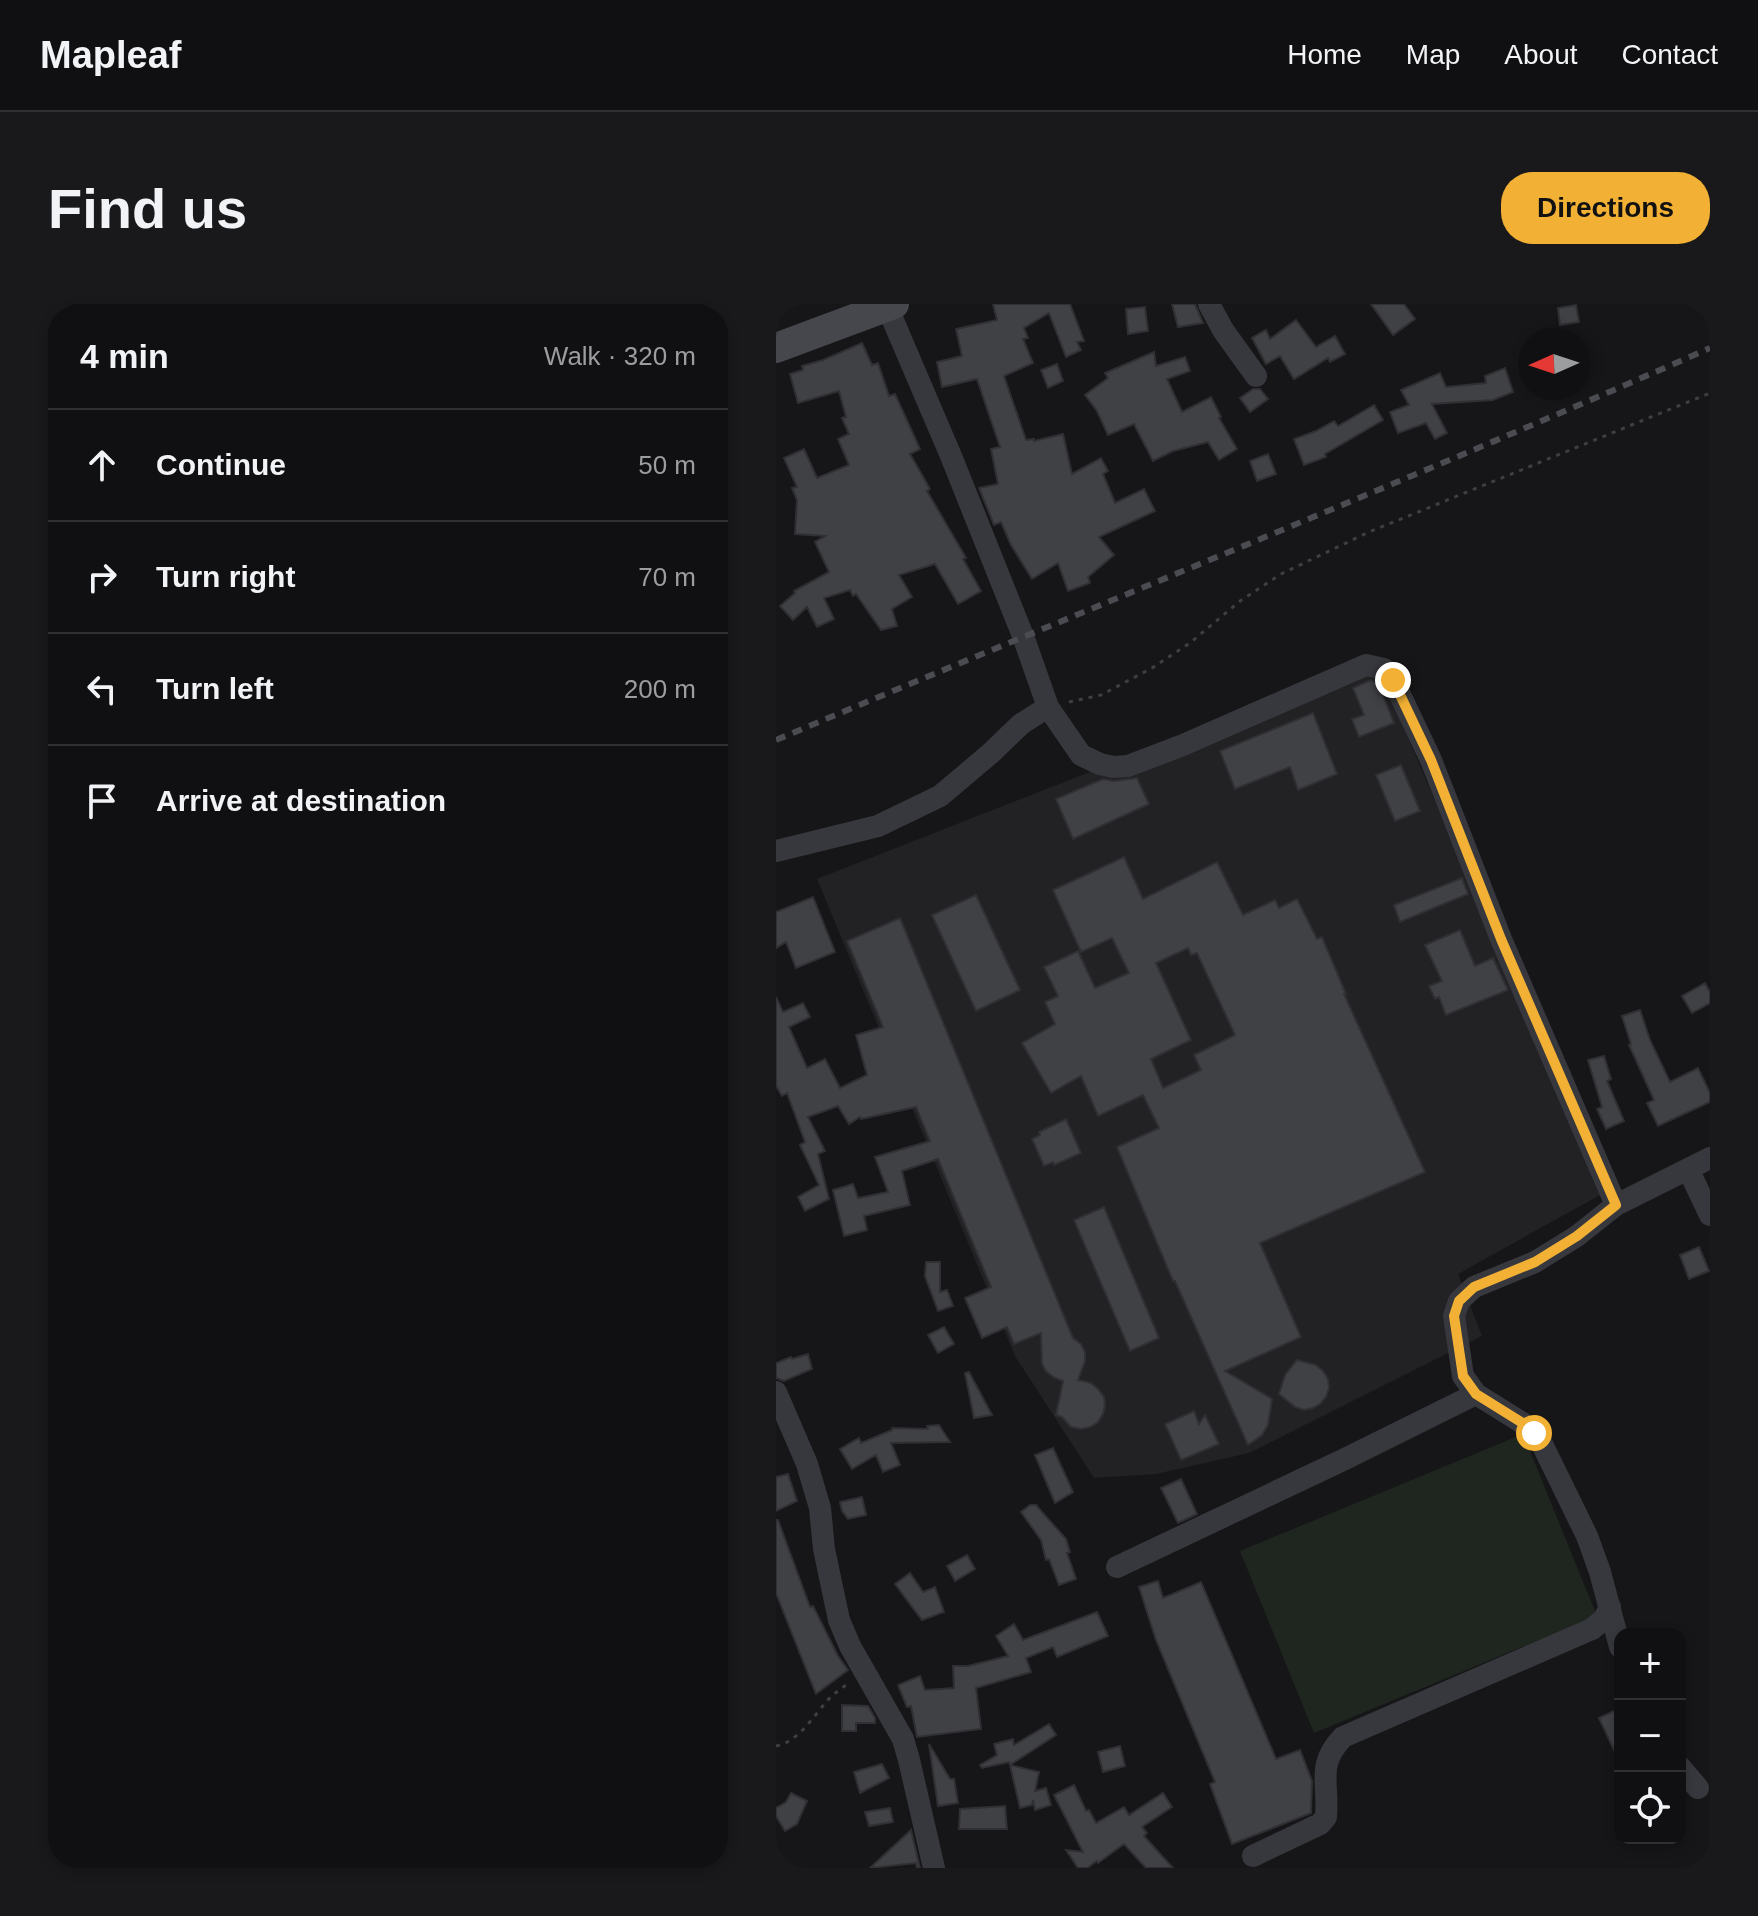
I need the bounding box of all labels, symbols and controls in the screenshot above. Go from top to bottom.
text: Mapleaf [40,34,181,76]
text: Home [1287,39,1362,70]
text: Map [1406,39,1460,70]
text: About [1504,39,1578,70]
text: Contact [1622,39,1718,70]
button: Directions [1501,172,1710,244]
text: Find us [48,177,247,240]
north arrow [1518,328,1590,400]
text: 4 min [80,337,169,375]
text: Walk · 320 m [544,341,696,371]
icon: ahead [80,443,124,487]
text: Continue [156,448,286,481]
text: 50 m [638,450,696,480]
icon: right [80,555,124,599]
text: Turn right [156,560,295,593]
text: 70 m [638,562,696,592]
route end [1375,662,1411,698]
icon: left [80,667,124,711]
text: Turn left [156,672,274,705]
text: 200 m [624,674,696,704]
icon: arrive [80,779,124,823]
text: Arrive at destination [156,784,446,817]
route start [1516,1415,1552,1451]
map controls [1614,1628,1686,1844]
button: + [1614,1628,1686,1700]
button: − [1614,1700,1686,1772]
button: locate [1614,1772,1686,1844]

